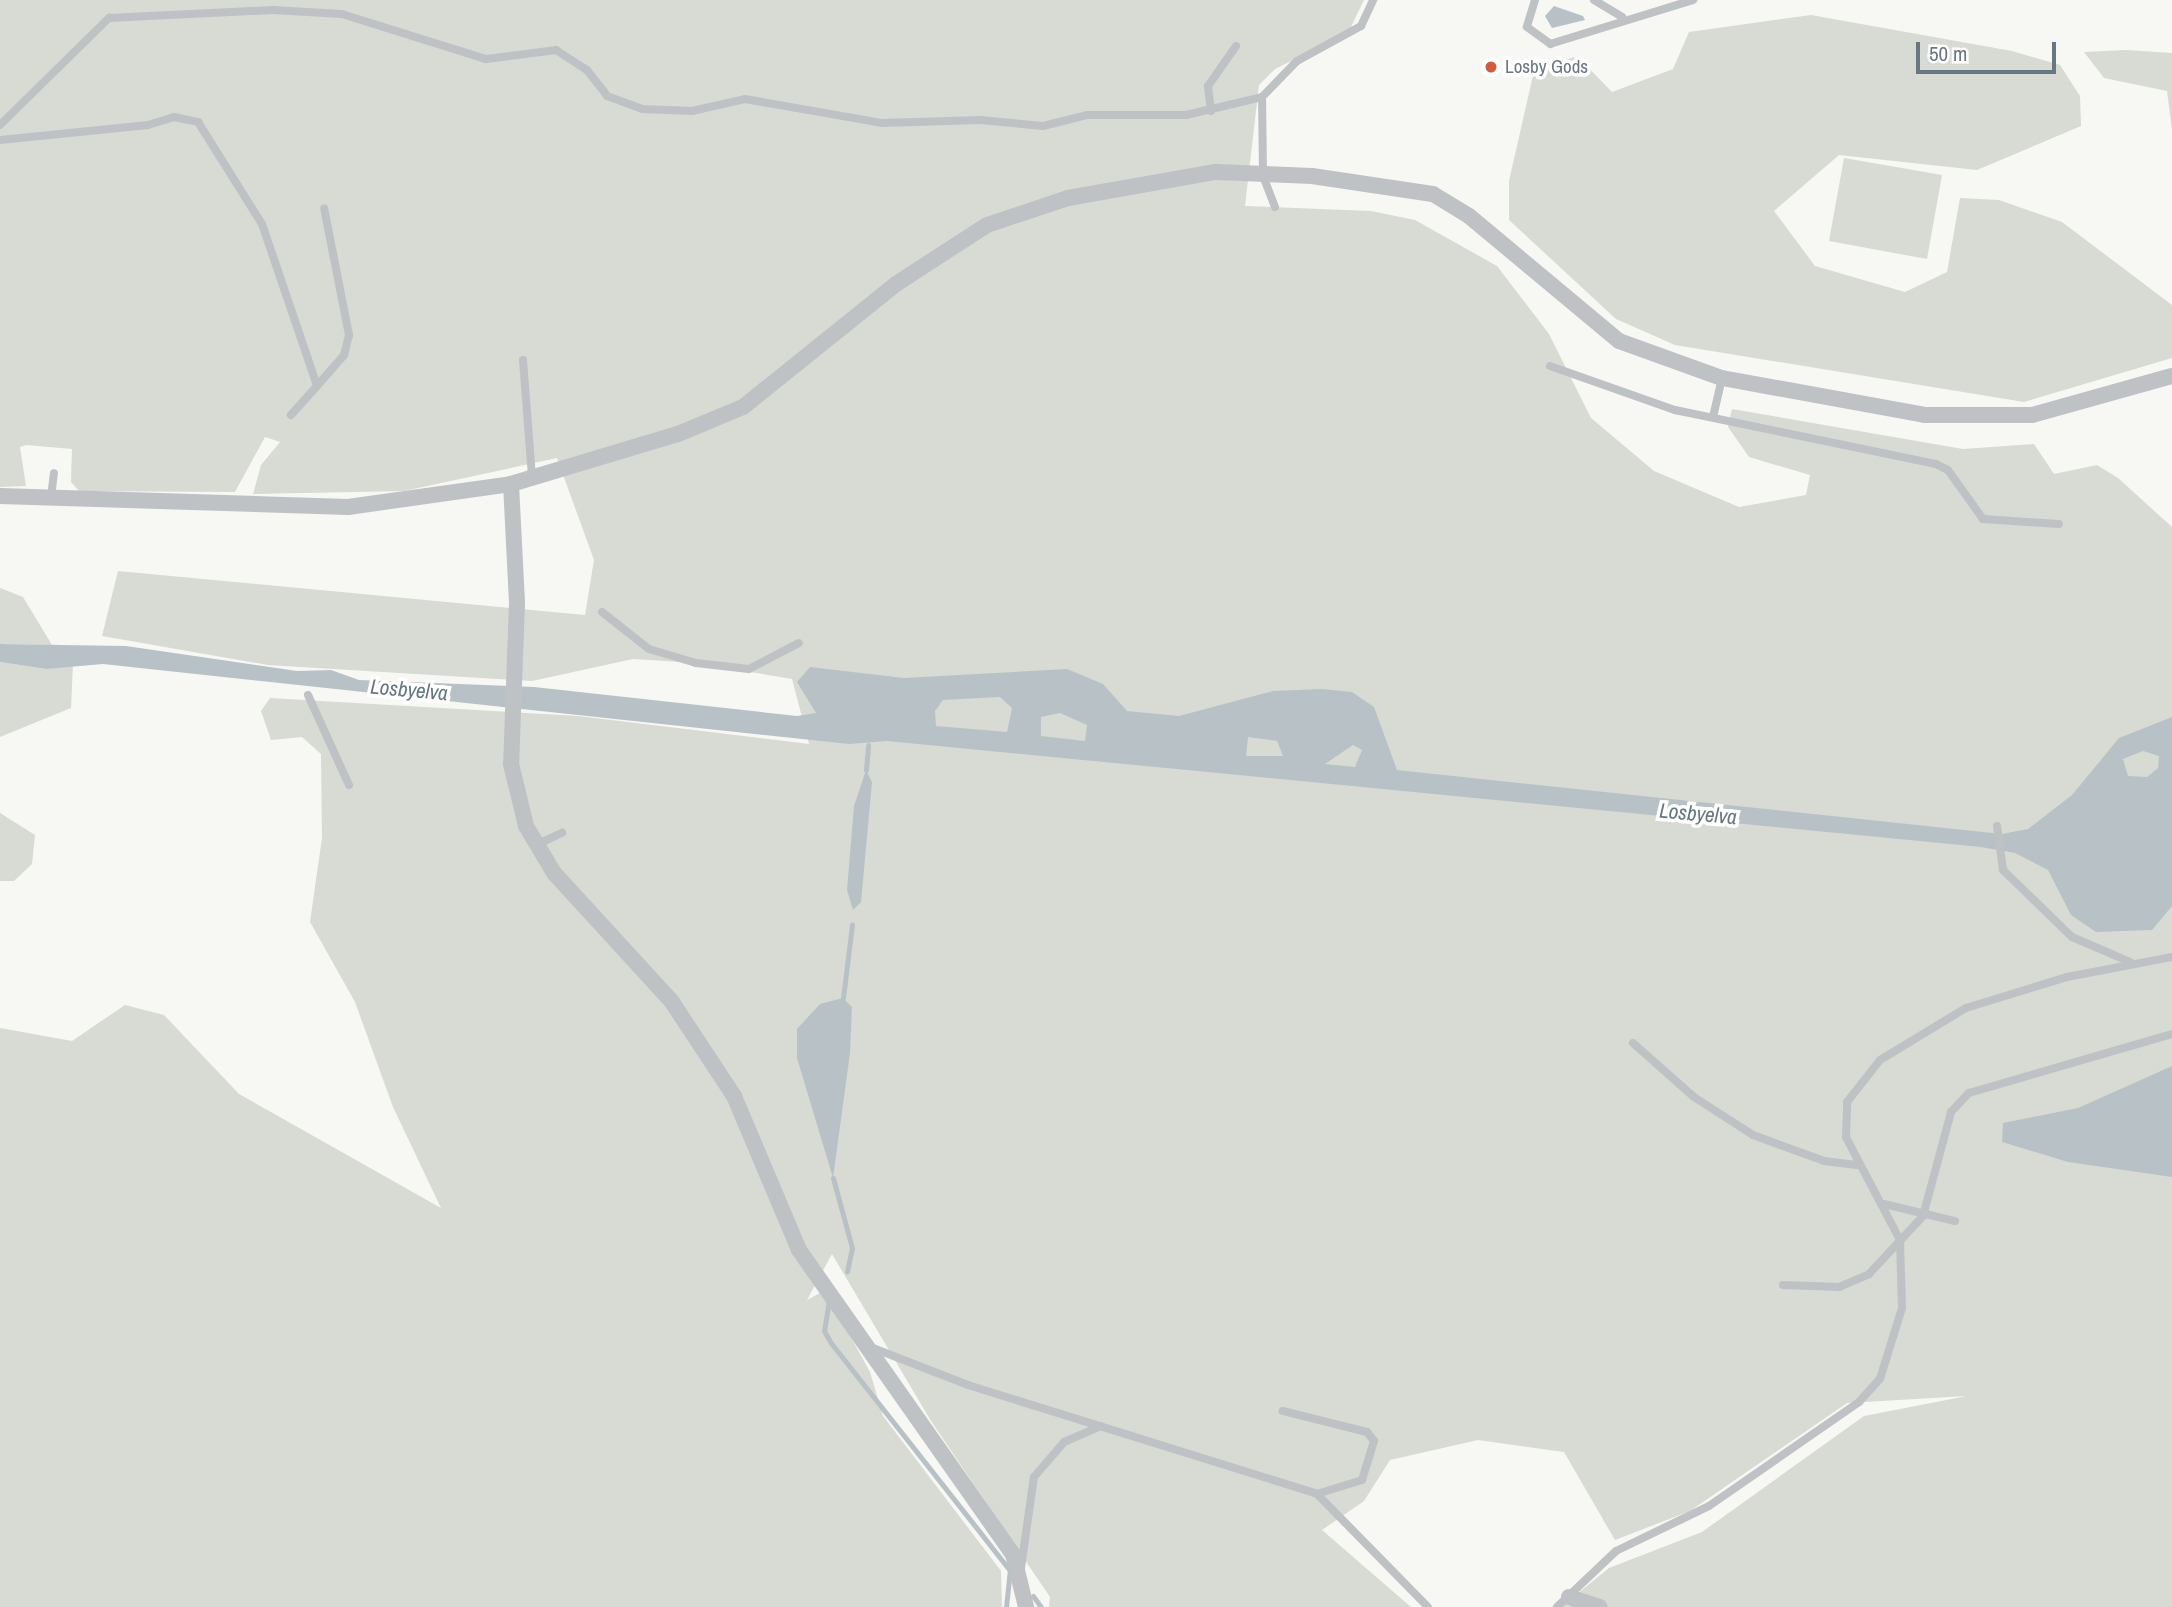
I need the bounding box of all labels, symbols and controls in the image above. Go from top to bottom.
scale bar [1920,28,2060,72]
text: 50 m [1929,39,1967,68]
place label: Losby Gods [1505,56,1588,78]
marker: Losby Gods [1483,59,1499,75]
water label: Losbyelva [369,674,449,706]
water label: Losbyelva [1658,798,1738,830]

